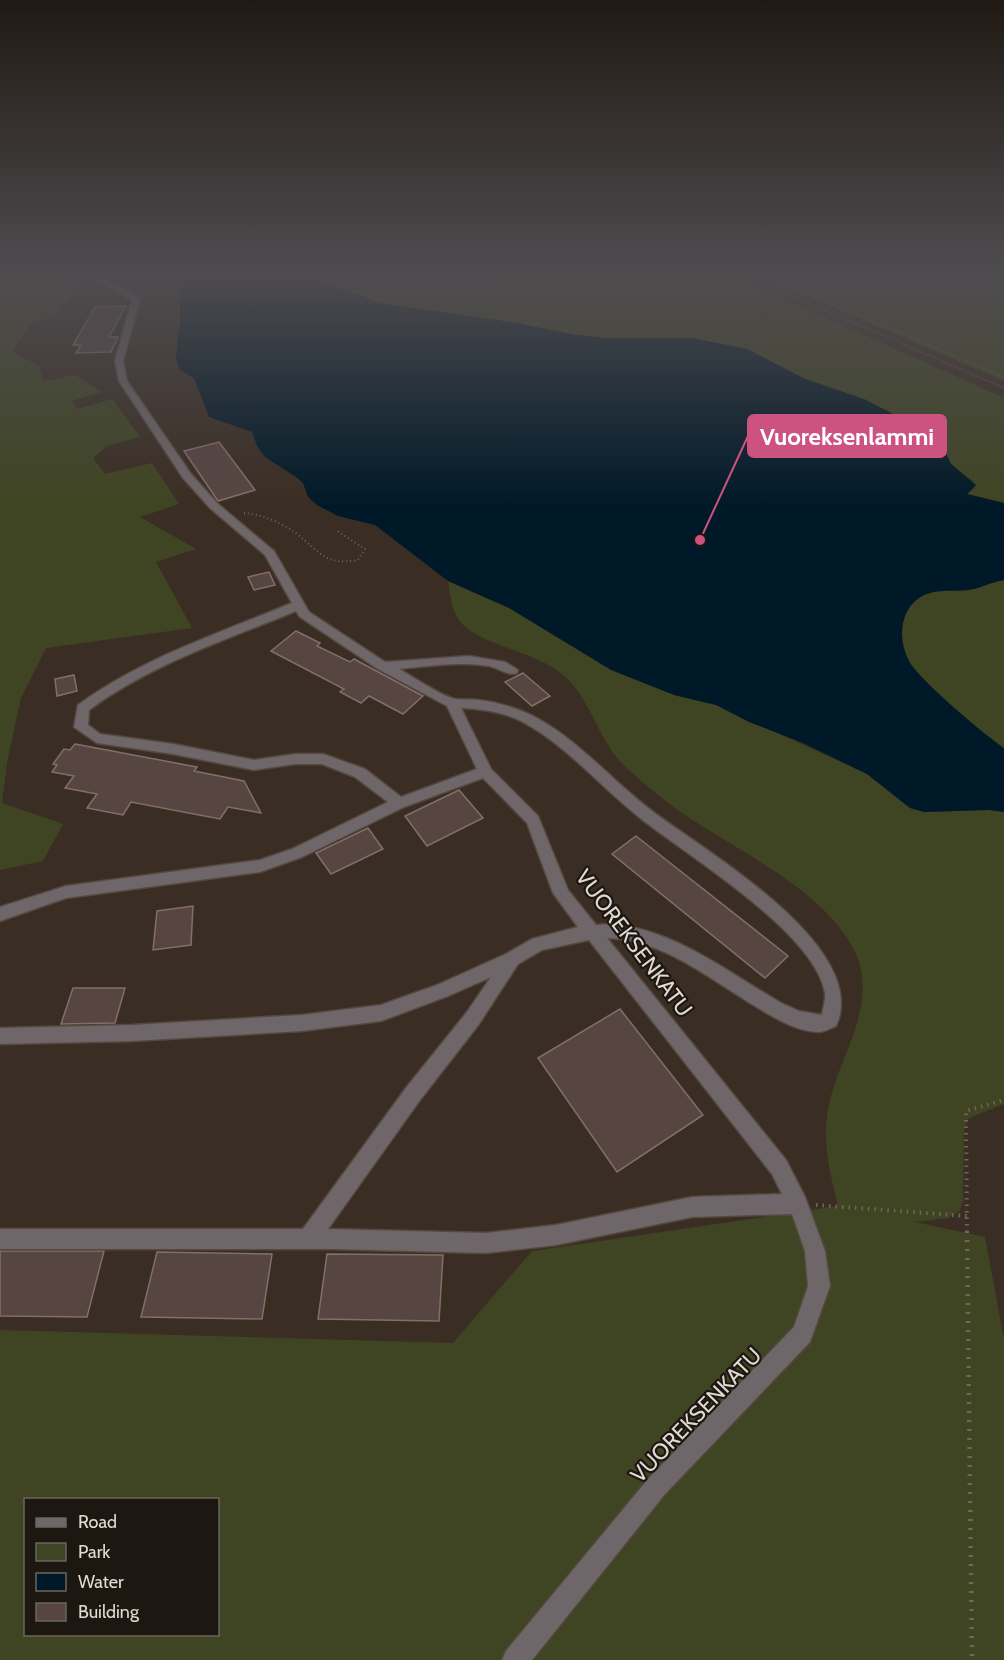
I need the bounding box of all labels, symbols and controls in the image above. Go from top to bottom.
callout: Vuoreksenlammi [748,415,946,457]
text: Vuoreksenlammi [760,422,934,451]
street label: VUOREKSENKATU [570,864,698,1022]
street label: VUOREKSENKATU [625,1342,767,1488]
legend [24,1498,219,1636]
text: Road [78,1511,117,1533]
text: Park [78,1541,111,1563]
text: Water [78,1571,124,1593]
text: Building [78,1601,140,1623]

